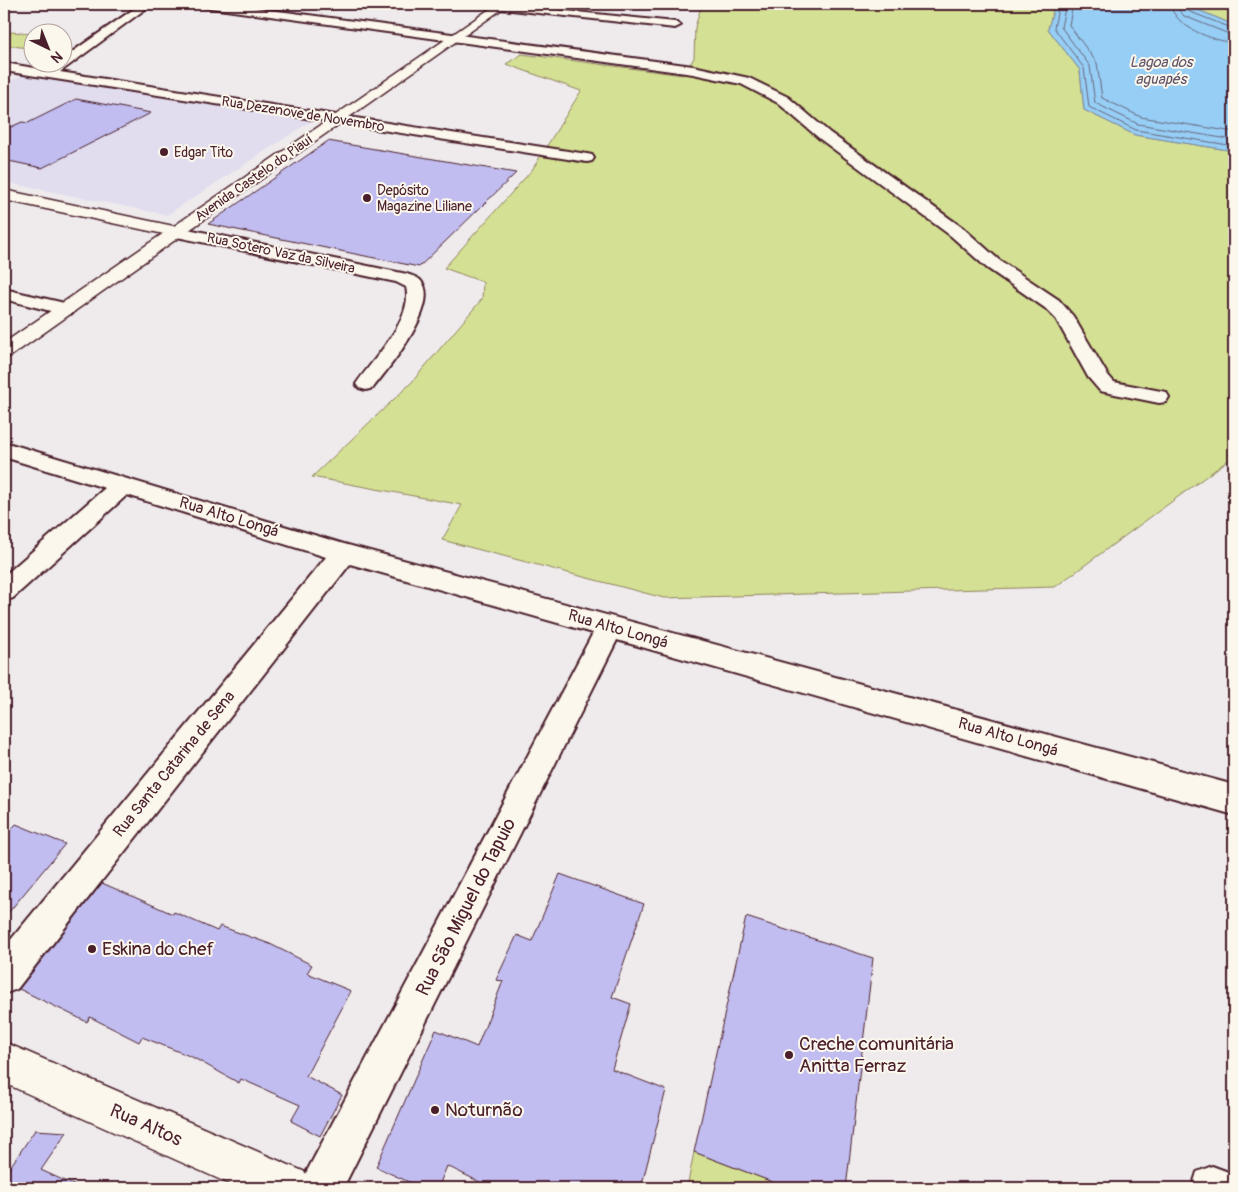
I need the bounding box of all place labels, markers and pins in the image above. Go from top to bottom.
place label: Edgar Tito [174,144,234,161]
marker: Edgar Tito [158,146,170,158]
place label: Depósito Magazine Liliane [377,182,472,215]
marker: Depósito Magazine Liliane [361,192,373,204]
place label: Eskina do chef [102,937,214,961]
marker: Eskina do chef [86,943,98,955]
place label: Creche comunitária Anitta Ferraz [799,1032,954,1078]
marker: Creche comunitária Anitta Ferraz [783,1049,795,1061]
place label: Noturnão [445,1098,523,1122]
marker: Noturnão [429,1104,441,1116]

